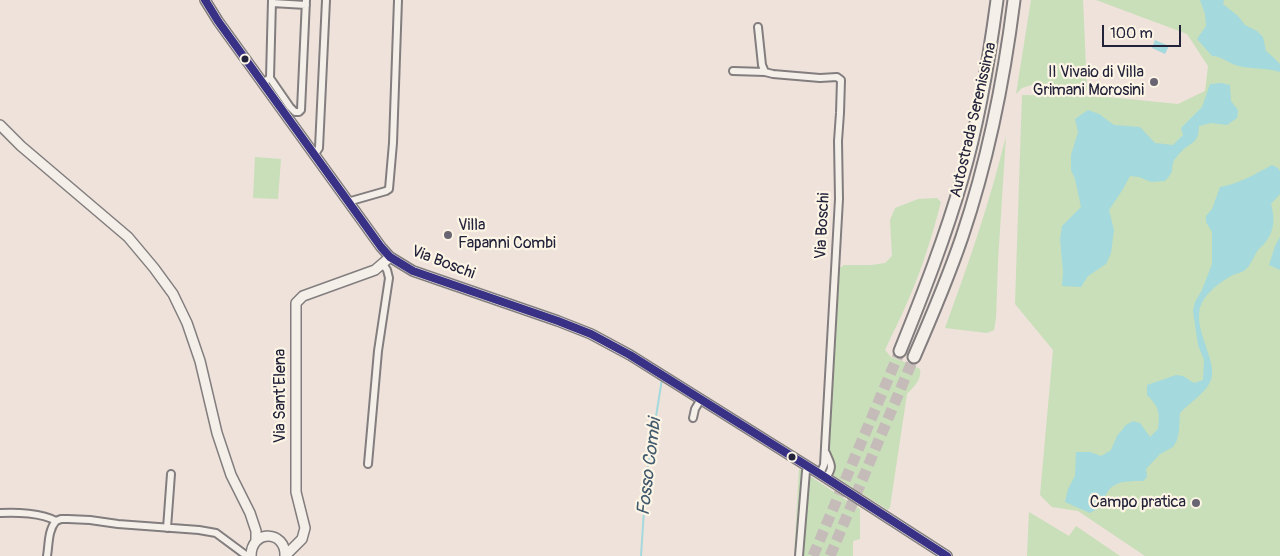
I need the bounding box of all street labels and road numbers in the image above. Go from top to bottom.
street label: Autostrada Serenissima [947,40,1001,200]
street label: Via Boschi [812,192,834,260]
street label: Via Boschi [408,242,478,284]
street label: Via Sant'Elena [271,349,291,443]

